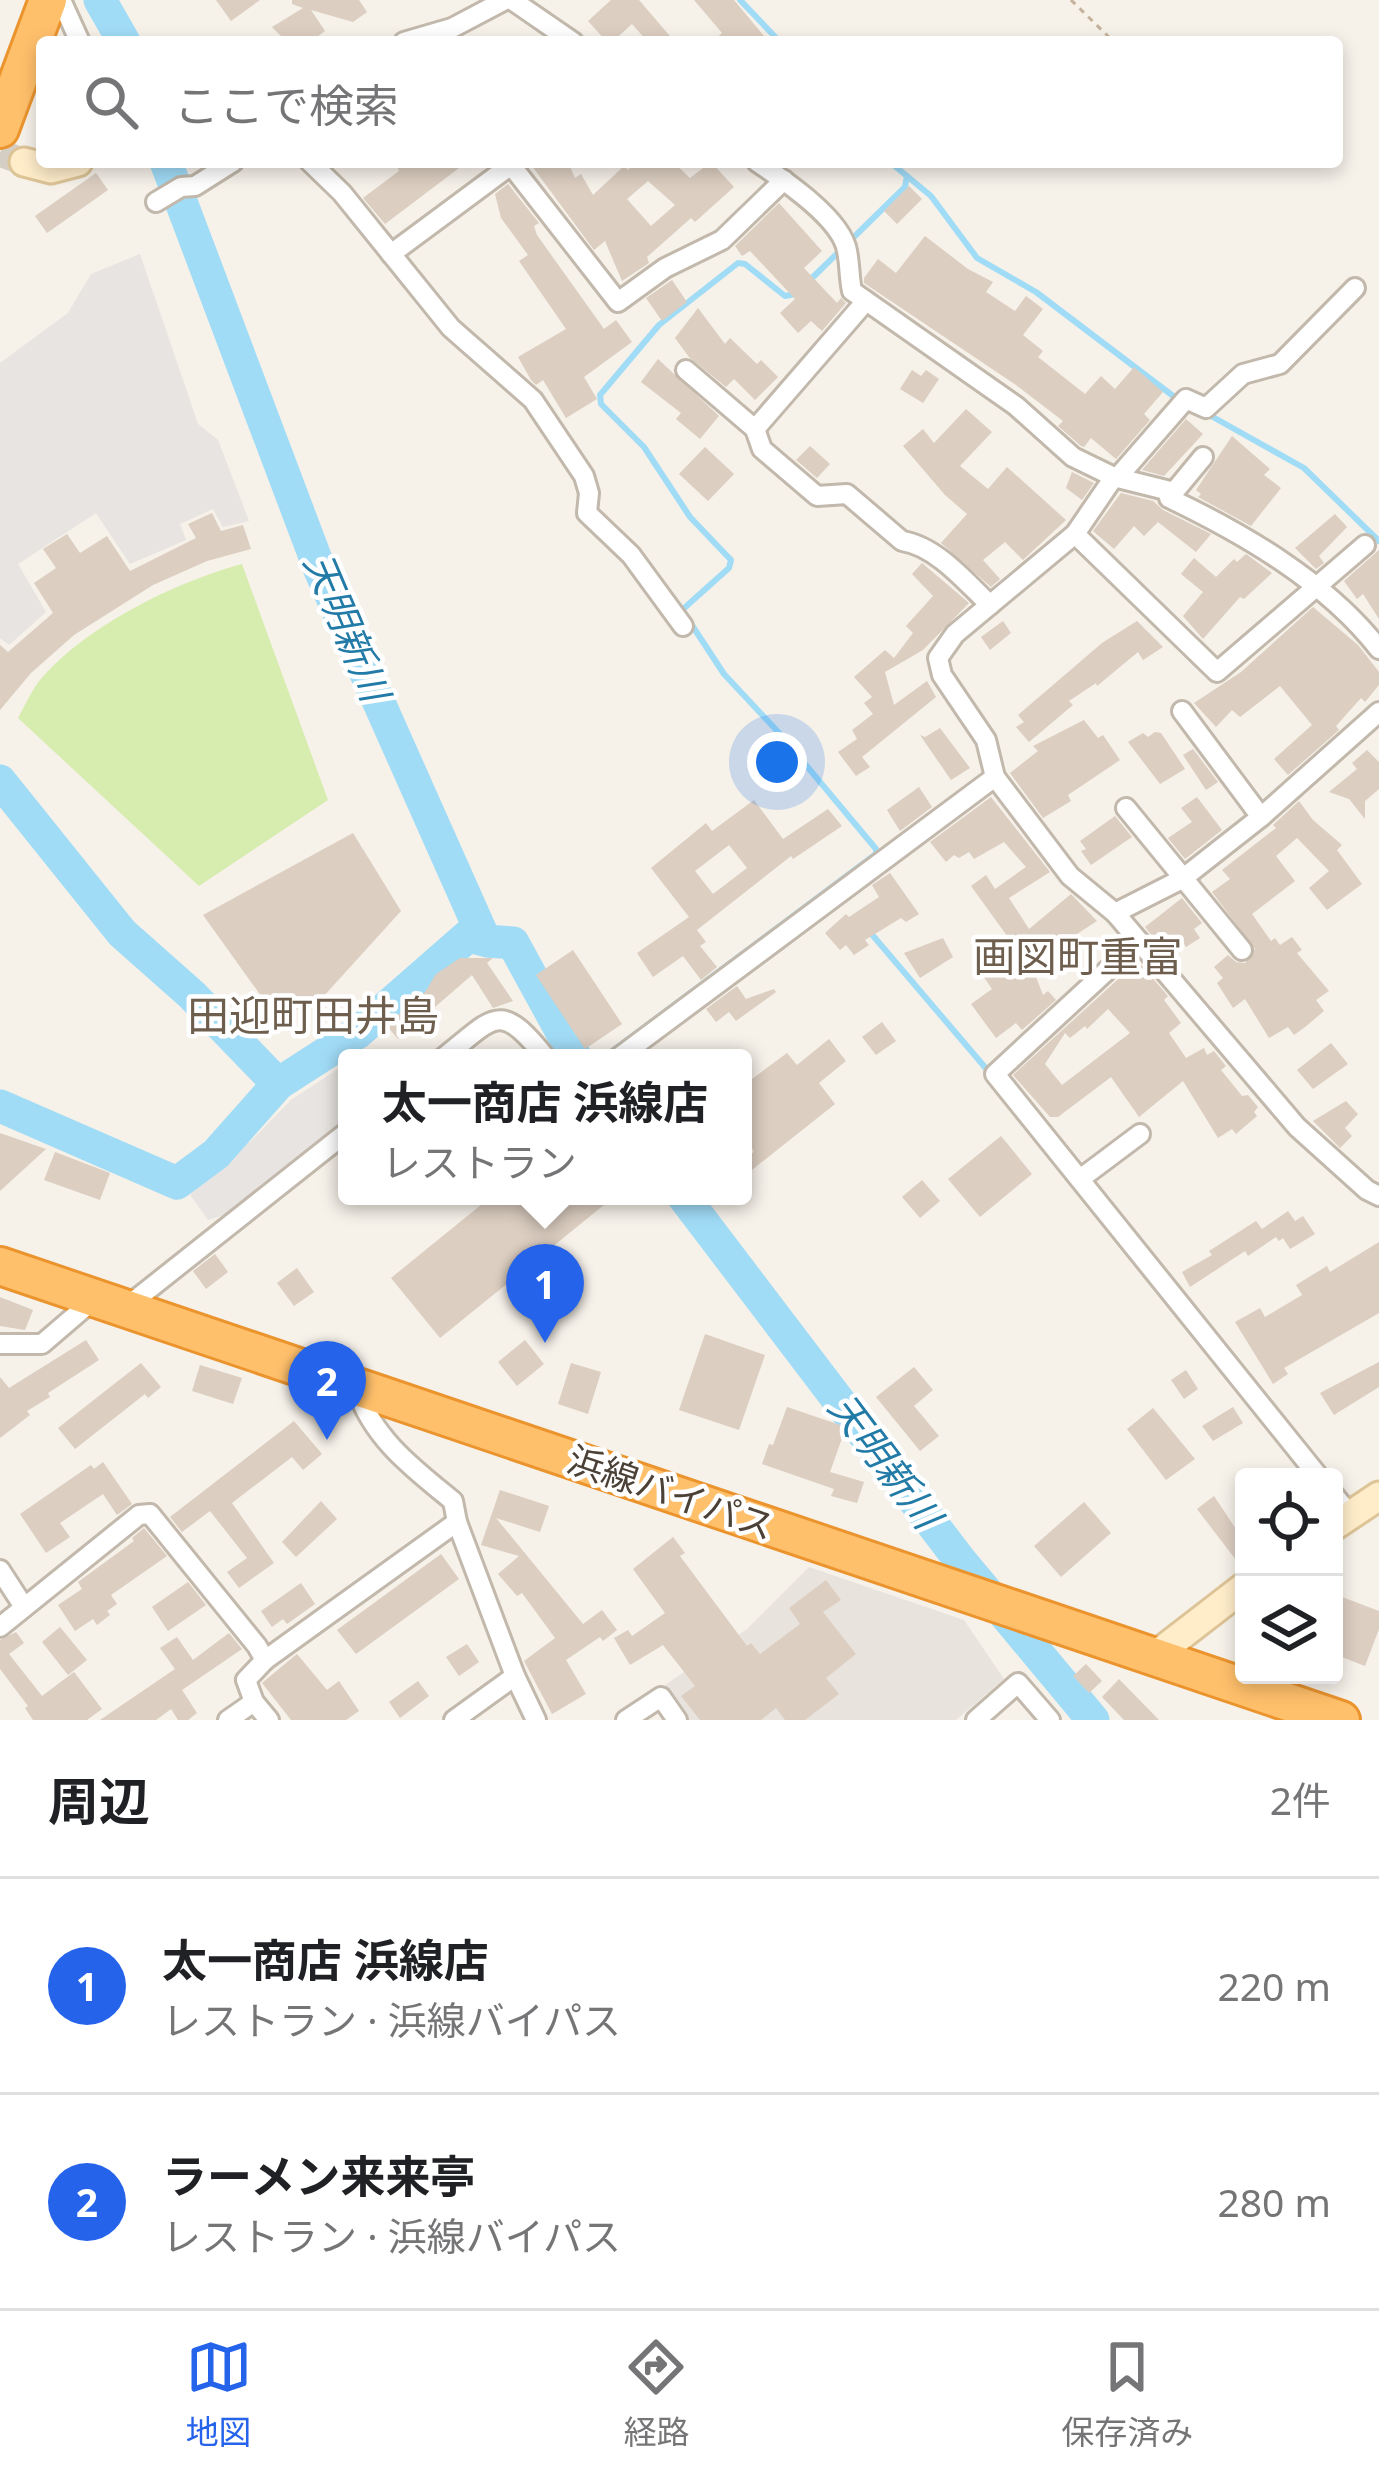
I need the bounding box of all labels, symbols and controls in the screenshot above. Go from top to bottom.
search box [36,36,1343,168]
icon: search [78,69,144,135]
text: ここで検索 [174,74,399,135]
water label: 天明新川 [294,544,405,712]
your location [747,732,807,792]
district label: 画図町重富 [973,927,1183,984]
district label: 田迎町田井島 [187,986,439,1043]
popup [338,1049,752,1205]
text: 太一商店 浜線店 [382,1071,708,1132]
text: レストラン [382,1135,577,1188]
pin: 1 [506,1244,584,1343]
pin: 2 [288,1341,366,1440]
water label: 天明新川 [818,1382,957,1542]
street label: 浜線バイパス [561,1434,781,1551]
map controls [1235,1468,1343,1684]
button: locate [1235,1468,1343,1576]
button: layers [1235,1576,1343,1684]
text: 周辺 [48,1765,150,1835]
text: 2件 [1270,1773,1331,1826]
text: 太一商店 浜線店 [162,1929,489,1990]
text: 1 [76,1959,98,2012]
text: 220 m [1217,1959,1331,2012]
text: レストラン · 浜線バイパス [162,1993,621,2046]
text: ラーメン来来亭 [162,2145,475,2206]
text: 2 [76,2175,98,2228]
text: 280 m [1217,2175,1331,2228]
text: レストラン · 浜線バイパス [162,2209,621,2262]
tab: 地図 [186,2334,252,2454]
tab: 経路 [623,2334,689,2454]
tab: 保存済み [1061,2334,1193,2454]

